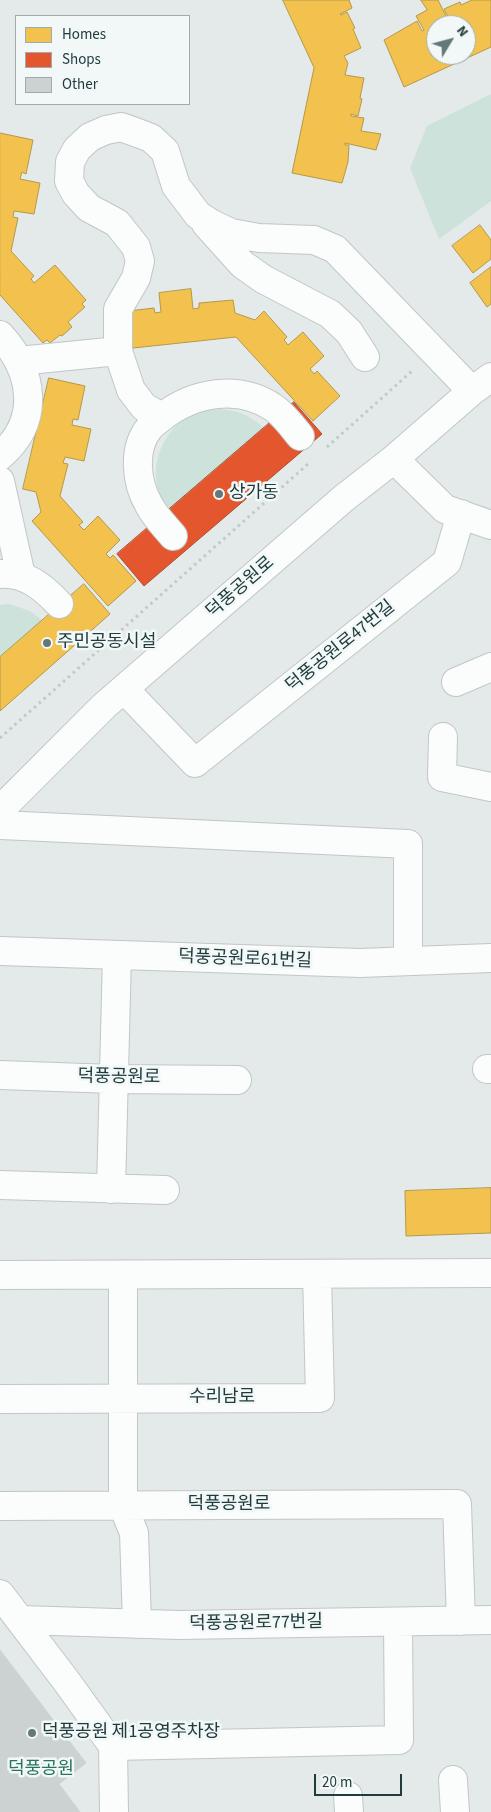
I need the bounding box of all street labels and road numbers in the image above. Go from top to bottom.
street label: 덕풍공원로 [203,553,279,623]
street label: 덕풍공원로47번길 [282,597,400,697]
street label: 덕풍공원로61번길 [178,947,312,973]
street label: 덕풍공원로 [77,1066,161,1090]
street label: 수리남로 [189,1387,255,1409]
street label: 덕풍공원로 [188,1494,270,1516]
street label: 덕풍공원로77번길 [189,1612,323,1636]

